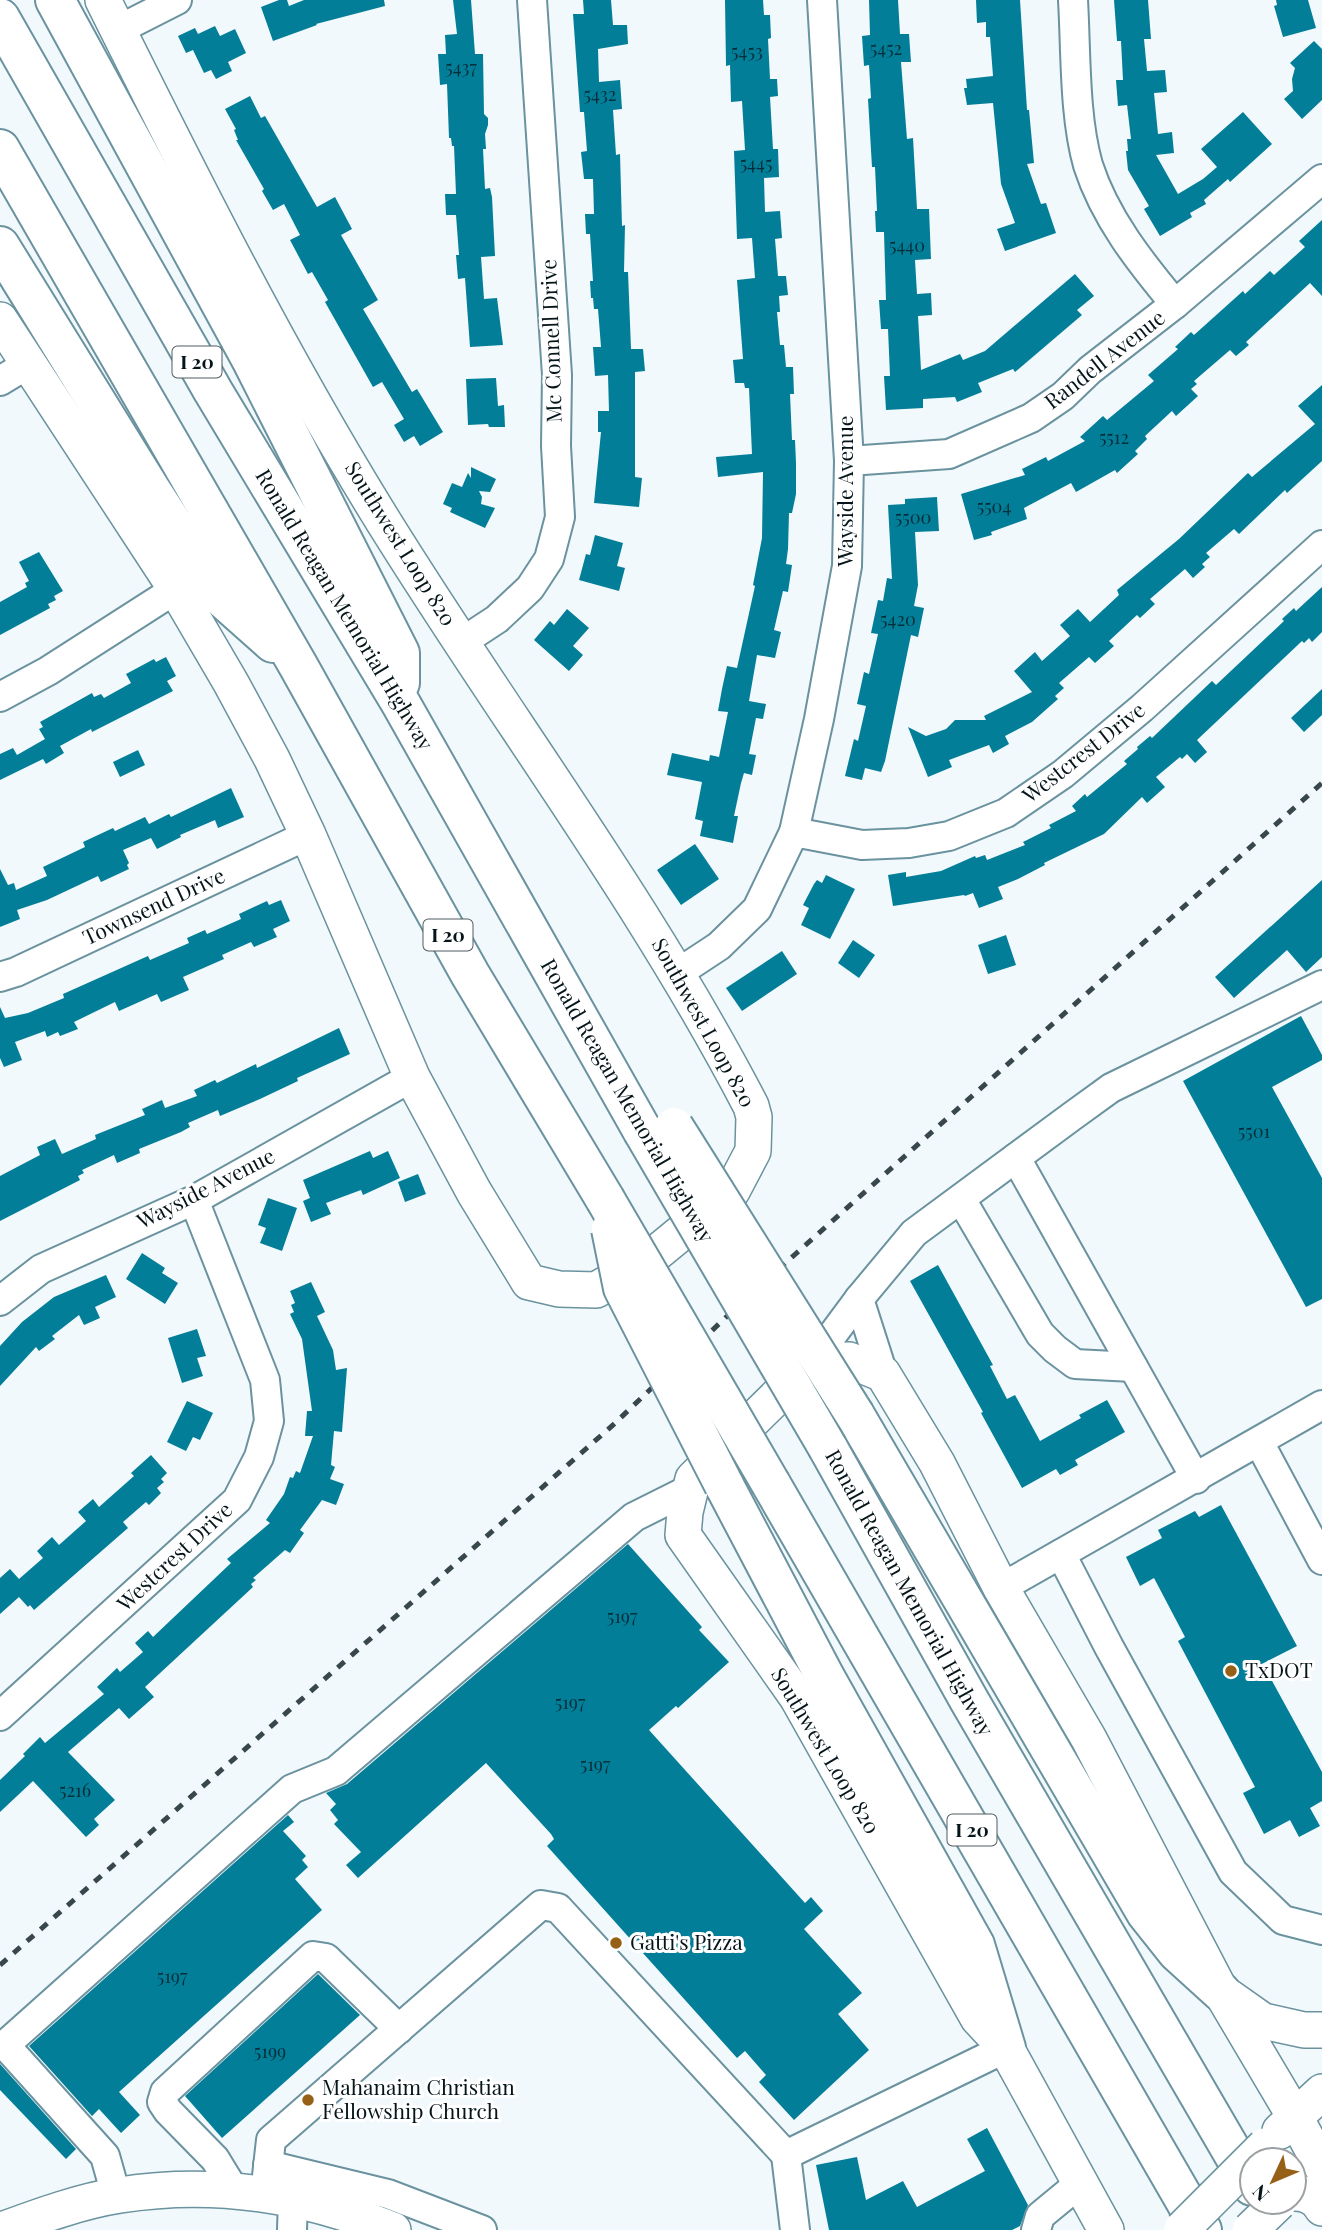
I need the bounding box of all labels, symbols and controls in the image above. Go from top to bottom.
house number: 5452 [870,36,902,60]
house number: 5453 [731,39,763,63]
house number: 5437 [445,55,477,79]
house number: 5432 [584,82,616,106]
house number: 5445 [740,151,772,175]
house number: 5440 [889,233,925,257]
street label: Mc Connell Drive [533,259,567,423]
street label: Randell Avenue [1038,303,1170,414]
road number: I 20 [172,346,222,378]
street label: Wayside Avenue [830,416,858,567]
house number: 5512 [1099,425,1129,449]
street label: Southwest Loop 820 [340,455,464,631]
street label: Ronald Reagan Memorial Highway [250,463,441,755]
house number: 5504 [977,494,1011,518]
house number: 5500 [895,505,931,529]
house number: 5420 [880,607,916,631]
street label: Westcrest Drive [1015,695,1150,809]
street label: Townsend Drive [78,860,229,950]
road number: I 20 [424,920,472,951]
street label: Southwest Loop 820 [647,932,763,1112]
street label: Ronald Reagan Memorial Highway [536,953,722,1247]
house number: 5501 [1238,1119,1271,1143]
street label: Wayside Avenue [131,1140,279,1234]
street label: Ronald Reagan Memorial Highway [820,1444,1002,1741]
street label: Westcrest Drive [109,1495,237,1617]
house number: 5197 [607,1604,638,1628]
place label: TxDOT [1245,1655,1313,1683]
street label: Southwest Loop 820 [766,1662,887,1838]
marker: TxDOT [1223,1663,1239,1679]
house number: 5197 [555,1690,586,1714]
house number: 5197 [580,1752,611,1776]
house number: 5216 [59,1778,91,1802]
road number: I 20 [948,1814,996,1846]
place label: Gatti's Pizza [630,1927,743,1955]
marker: Gatti's Pizza [608,1935,624,1951]
house number: 5197 [157,1964,188,1988]
house number: 5199 [254,2039,286,2063]
place label: Mahanaim Christian Fellowship Church [322,2072,515,2124]
marker: Mahanaim Christian Fellowship Church [300,2092,316,2108]
north arrow [1238,2146,1308,2216]
text: N [1246,2179,1274,2207]

